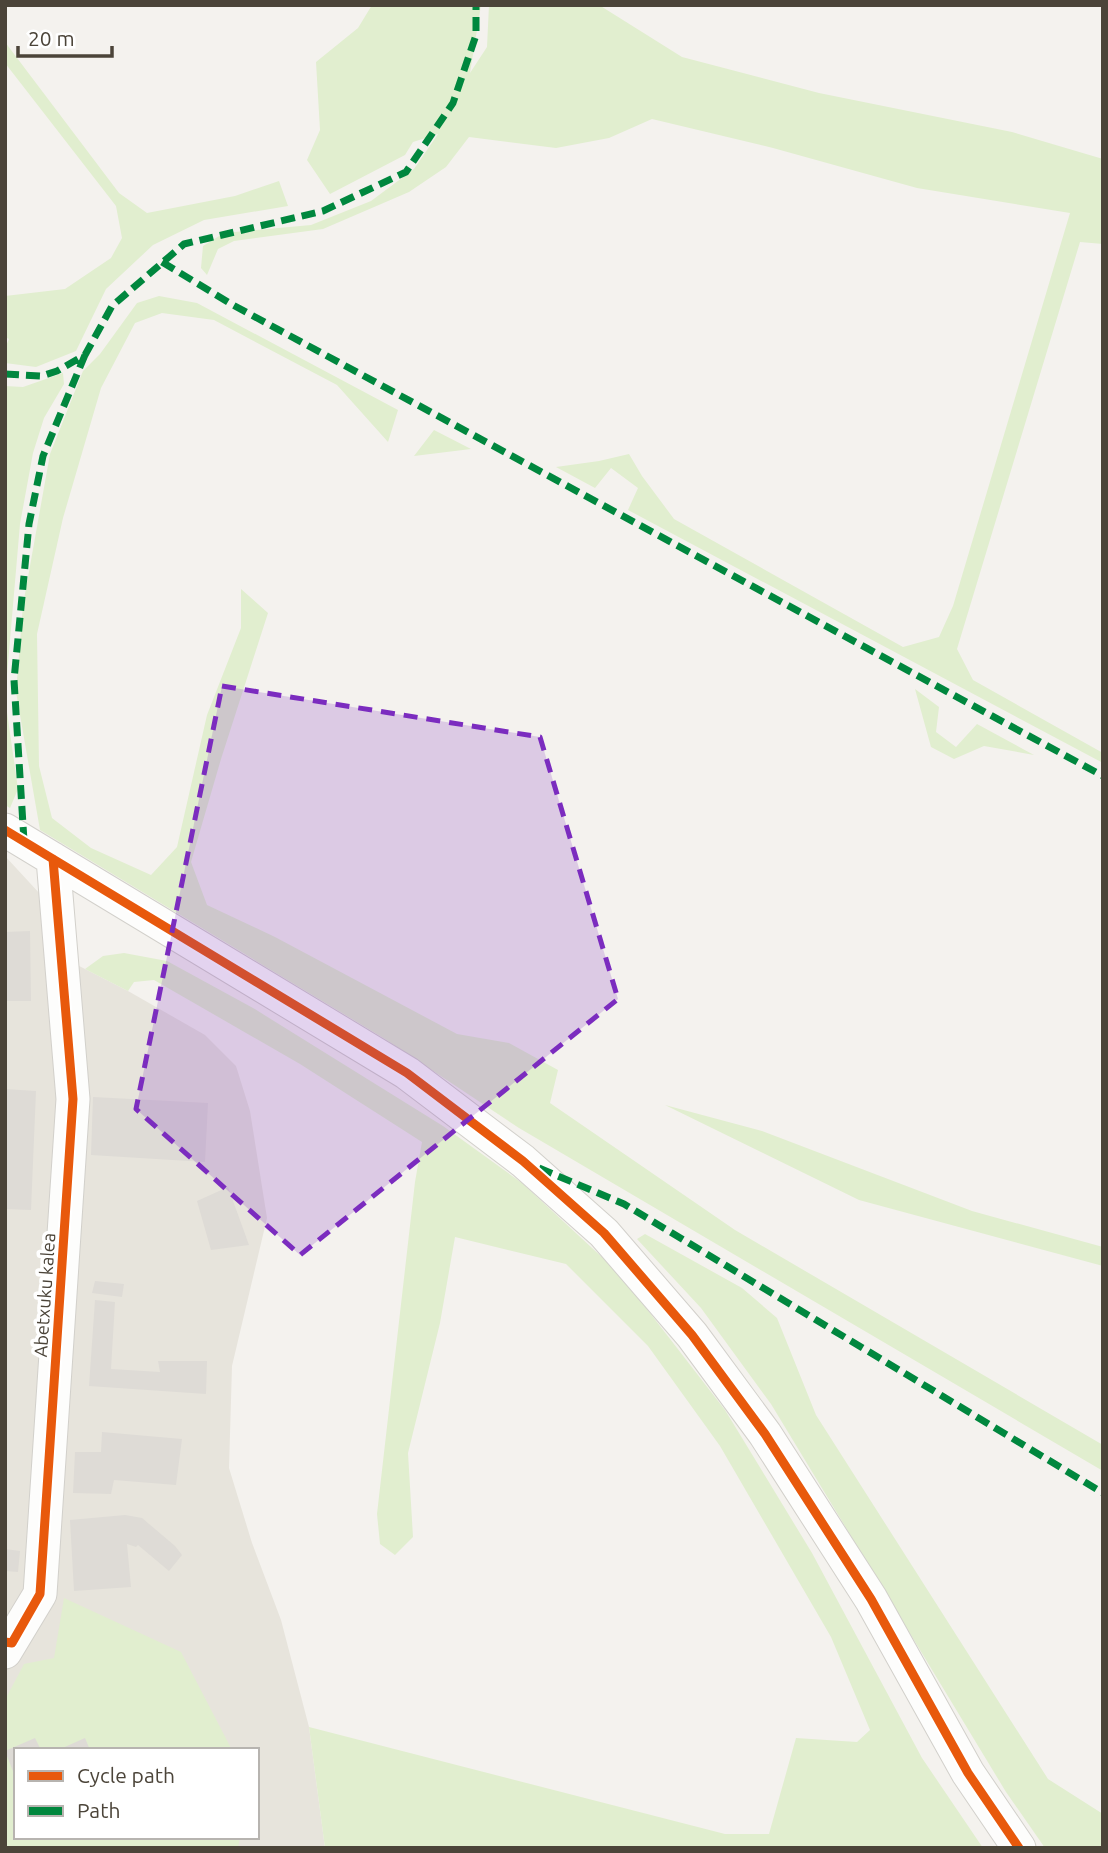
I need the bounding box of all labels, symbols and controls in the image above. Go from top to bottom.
scale bar [18,14,112,58]
text: 20 m [28,26,75,50]
street label: Abetxuku kalea [30,1232,58,1358]
legend [14,1748,259,1839]
text: Cycle path [77,1763,175,1787]
text: Path [77,1798,120,1822]

